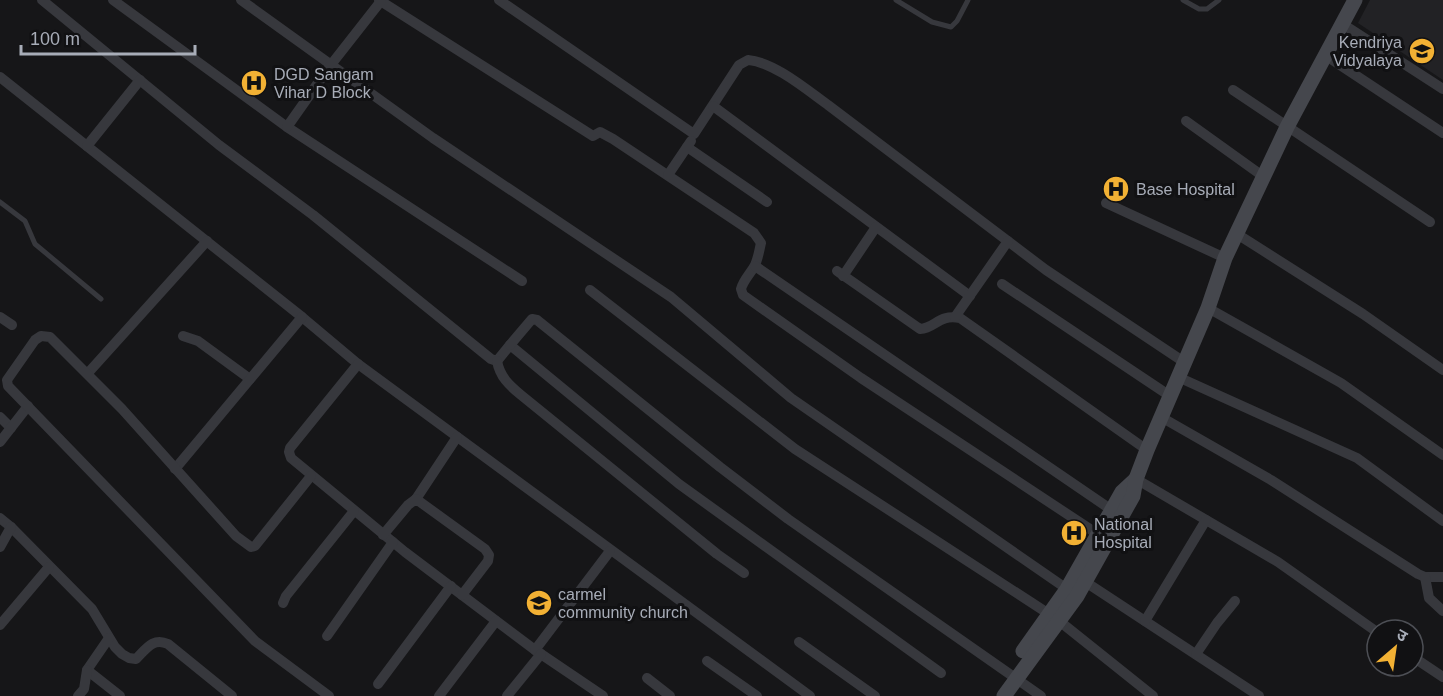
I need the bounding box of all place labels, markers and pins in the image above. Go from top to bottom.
place label: Kendriya Vidyalaya [1333,34,1402,69]
school or university icon: Kendriya Vidyalaya [1407,36,1437,66]
place label: DGD Sangam Vihar D Block [274,66,374,101]
hospital icon: DGD Sangam Vihar D Block [239,68,269,98]
hospital icon: Base Hospital [1101,174,1131,204]
place label: Base Hospital [1136,181,1235,198]
place label: National Hospital [1094,516,1153,551]
hospital icon: National Hospital [1059,518,1089,548]
place label: carmel community church [558,586,688,621]
school or university icon: carmel community church [524,588,554,618]

